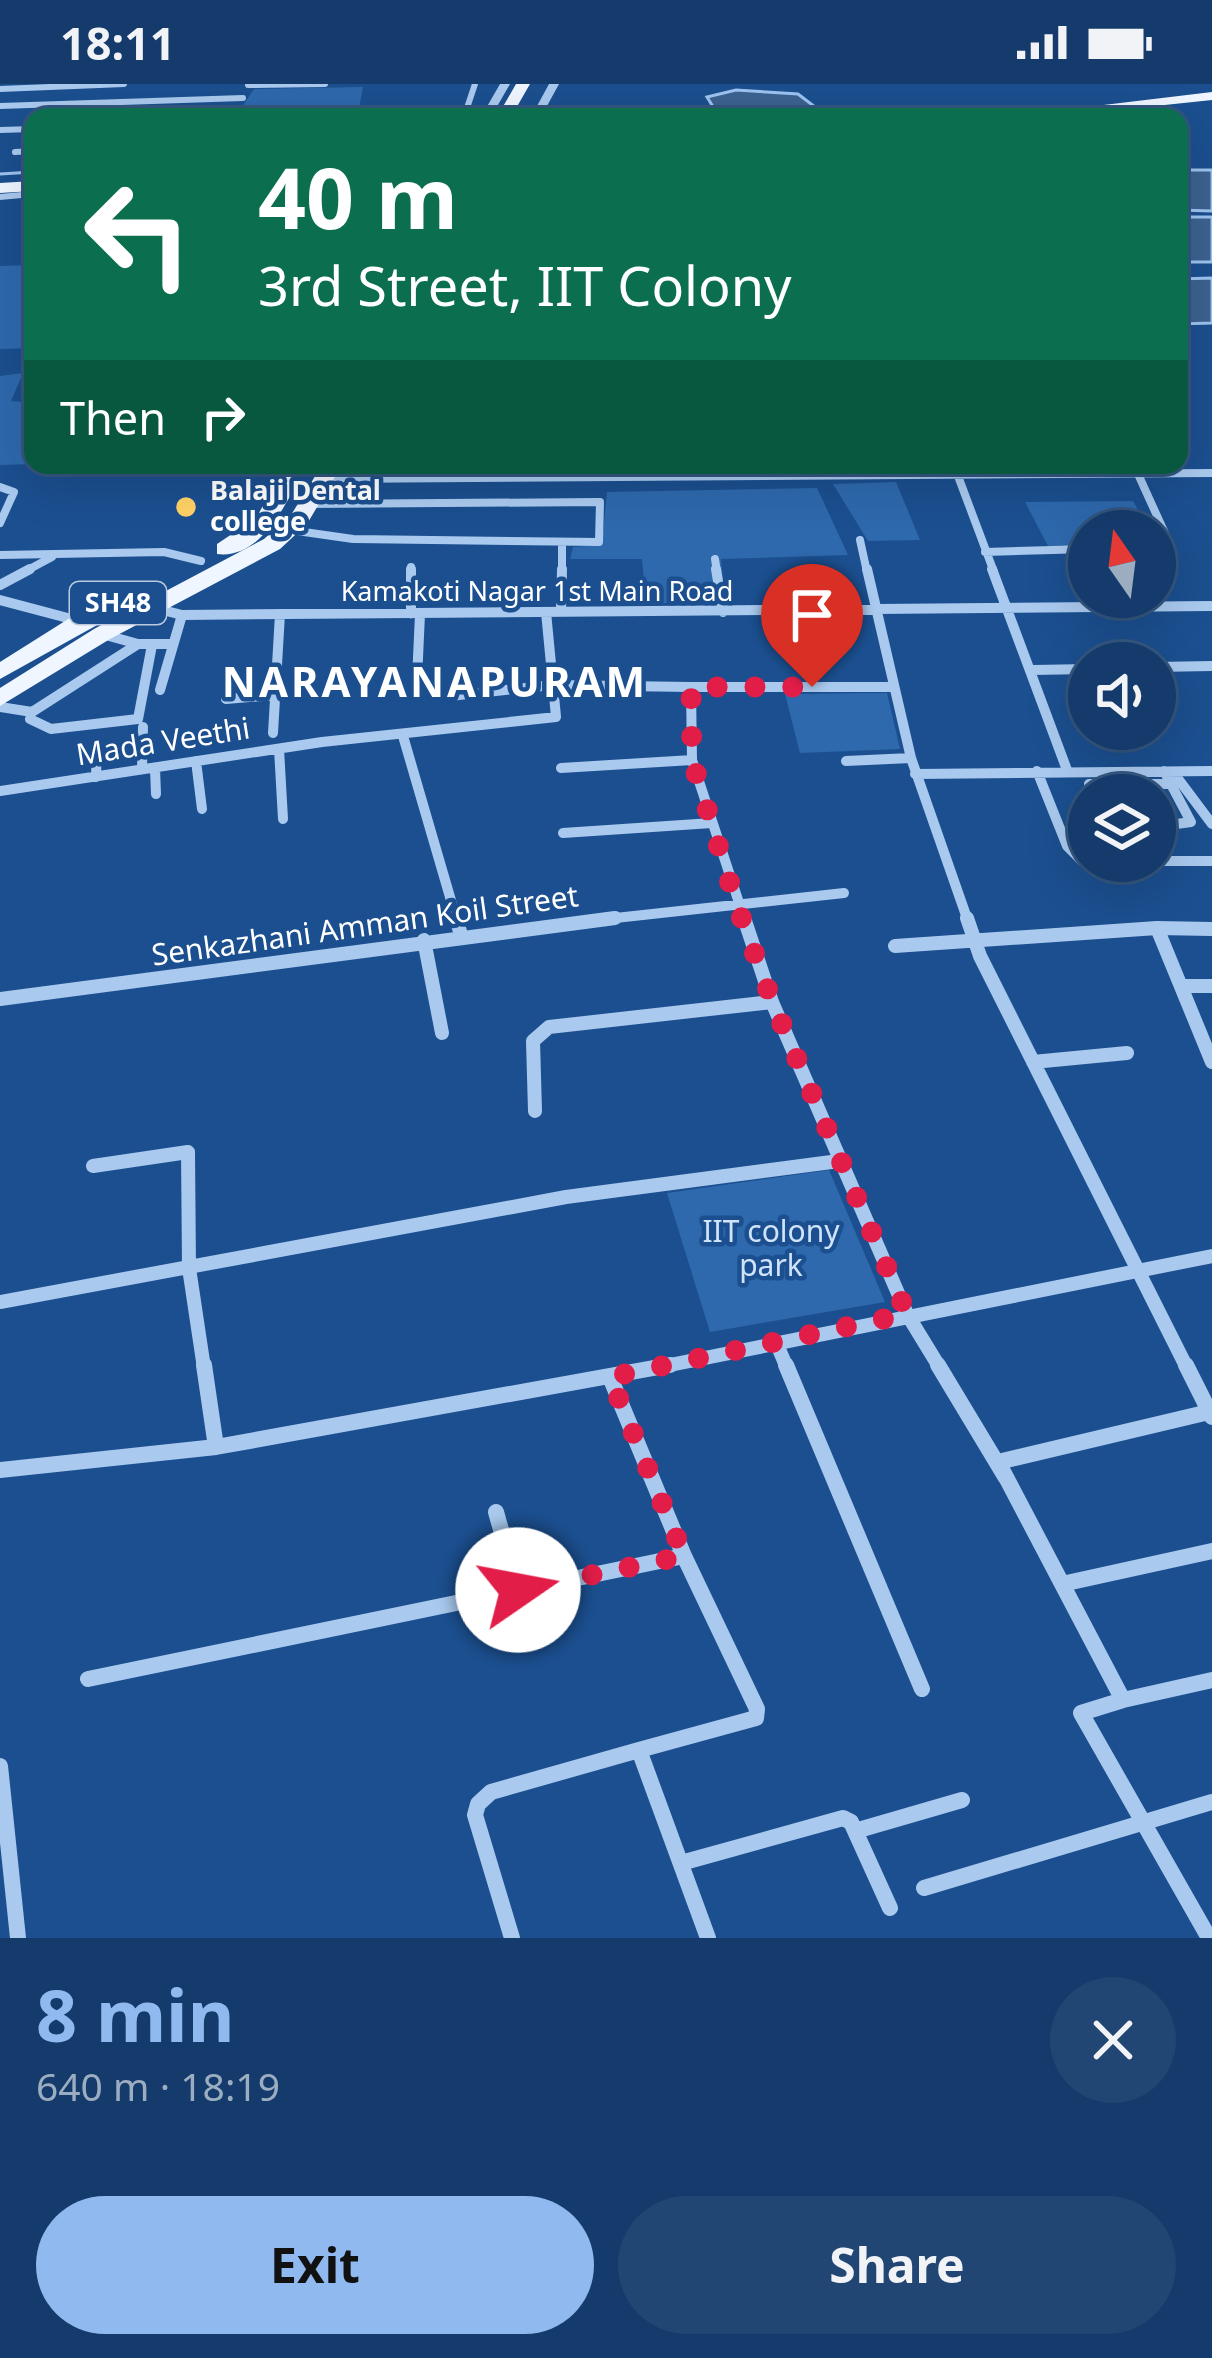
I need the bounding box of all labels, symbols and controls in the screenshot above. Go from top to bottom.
text: 18:11 [60,12,176,73]
text: 40 m [258,139,458,254]
icon: left [60,156,216,312]
text: 3rd Street, IIT Colony [258,248,792,322]
icon: right [190,384,256,450]
text: Then [60,387,166,448]
place label: Balaji Dental college [210,471,381,539]
marker: Balaji Dental college [173,494,199,520]
north arrow [1068,510,1176,618]
map controls [1068,510,1176,882]
pin [761,564,863,687]
street label: Kamakoti Nagar 1st Main Road [341,572,733,609]
road number: SH48 [70,582,166,624]
icon: arrive [779,582,845,648]
button: sound [1068,642,1176,750]
district label: NARAYANAPURAM [222,652,648,709]
street label: Mada Veethi [73,707,253,774]
button: layers [1068,774,1176,882]
street label: Senkazhani Amman Koil Street [149,874,581,975]
park label: IIT colony park [702,1210,840,1285]
position arrow [455,1527,581,1653]
text: 8 min [36,1965,234,2063]
button: close [1050,1977,1176,2103]
text: 640 m · 18:19 [36,2059,280,2112]
button: Exit [36,2196,594,2334]
button: Share [618,2196,1176,2334]

